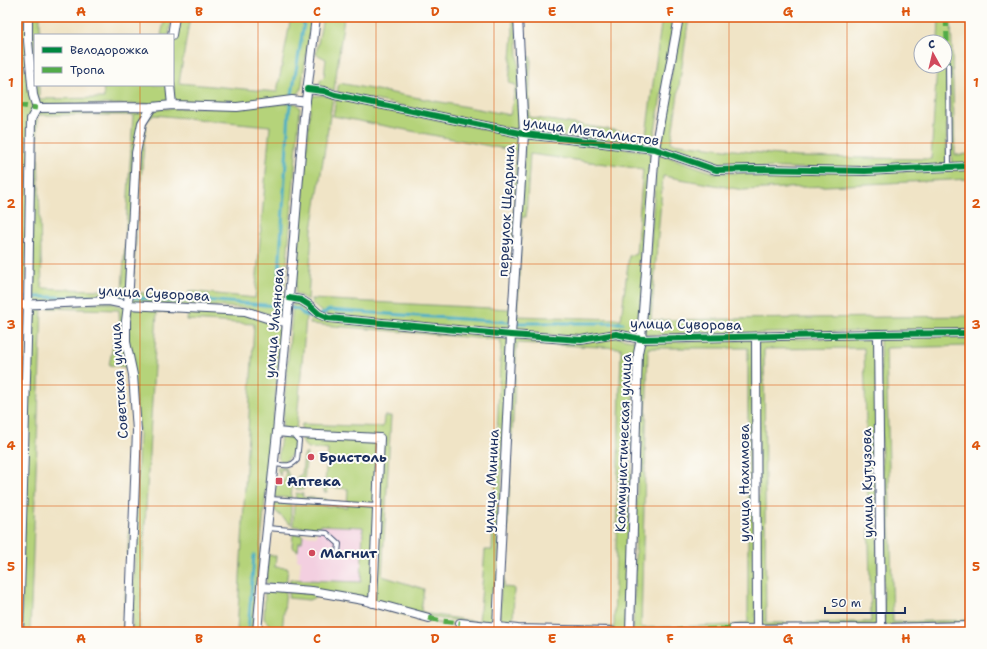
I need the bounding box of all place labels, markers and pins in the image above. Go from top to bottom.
place label: Бристоль [319,448,387,466]
marker: Бристоль [306,452,316,462]
place label: Аптека [287,472,341,490]
marker: Аптека [274,476,284,486]
place label: Магнит [320,544,378,562]
marker: Магнит [307,548,317,558]

